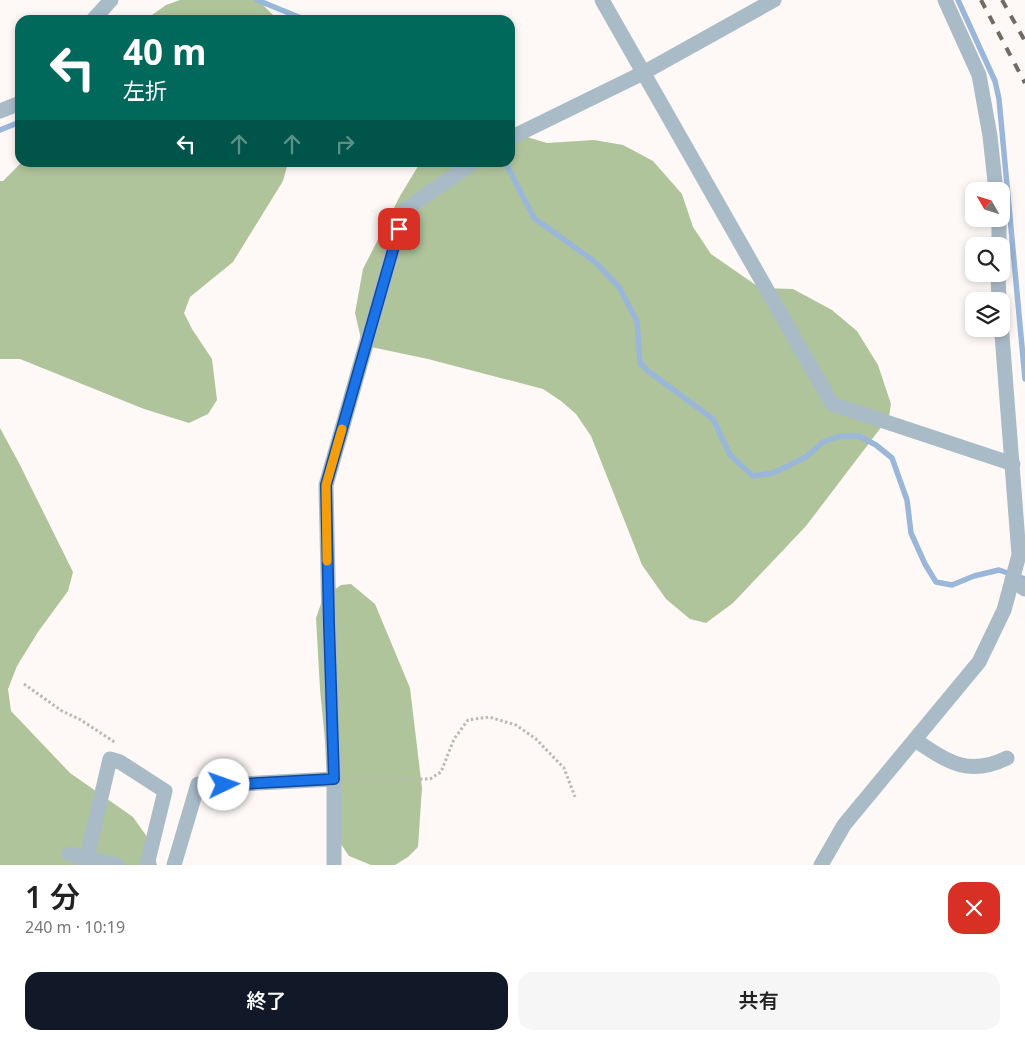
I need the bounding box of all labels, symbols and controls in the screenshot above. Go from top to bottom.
text: 40 m [123,28,206,75]
icon: left [40,35,105,100]
text: 左折 [123,75,167,105]
icon: left [172,130,200,158]
icon: ahead [225,130,253,158]
icon: ahead [278,130,306,158]
icon: right [331,130,359,158]
north arrow [965,182,1010,228]
map controls [965,182,1010,337]
pin [378,208,420,250]
icon: arrive [385,215,413,243]
button: search [965,237,1010,282]
button: layers [965,292,1010,337]
position arrow [197,758,249,810]
text: 1 分 [25,876,80,917]
button: close [948,882,1000,934]
text: 240 m · 10:19 [25,916,125,938]
button: 終了 [25,972,508,1030]
button: 共有 [518,972,1000,1030]

